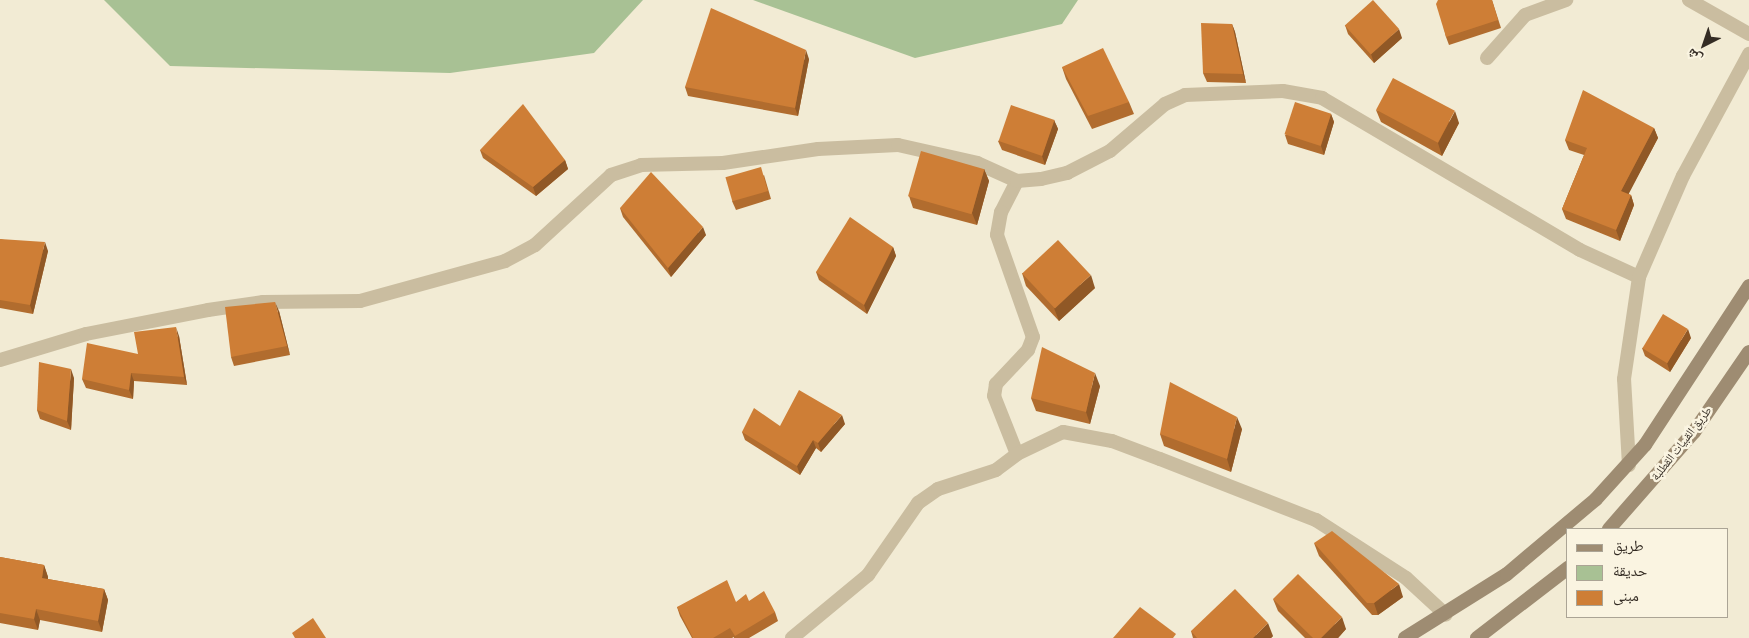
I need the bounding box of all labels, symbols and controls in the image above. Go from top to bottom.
north arrow [1679,20,1729,70]
text: ش [1683,45,1706,68]
street label: طريق القبيات القطلبة [1649,404,1715,484]
legend [1566,528,1729,618]
text: طريق [1613,535,1644,556]
text: حديقة [1613,560,1647,581]
text: مبنى [1613,585,1639,606]

